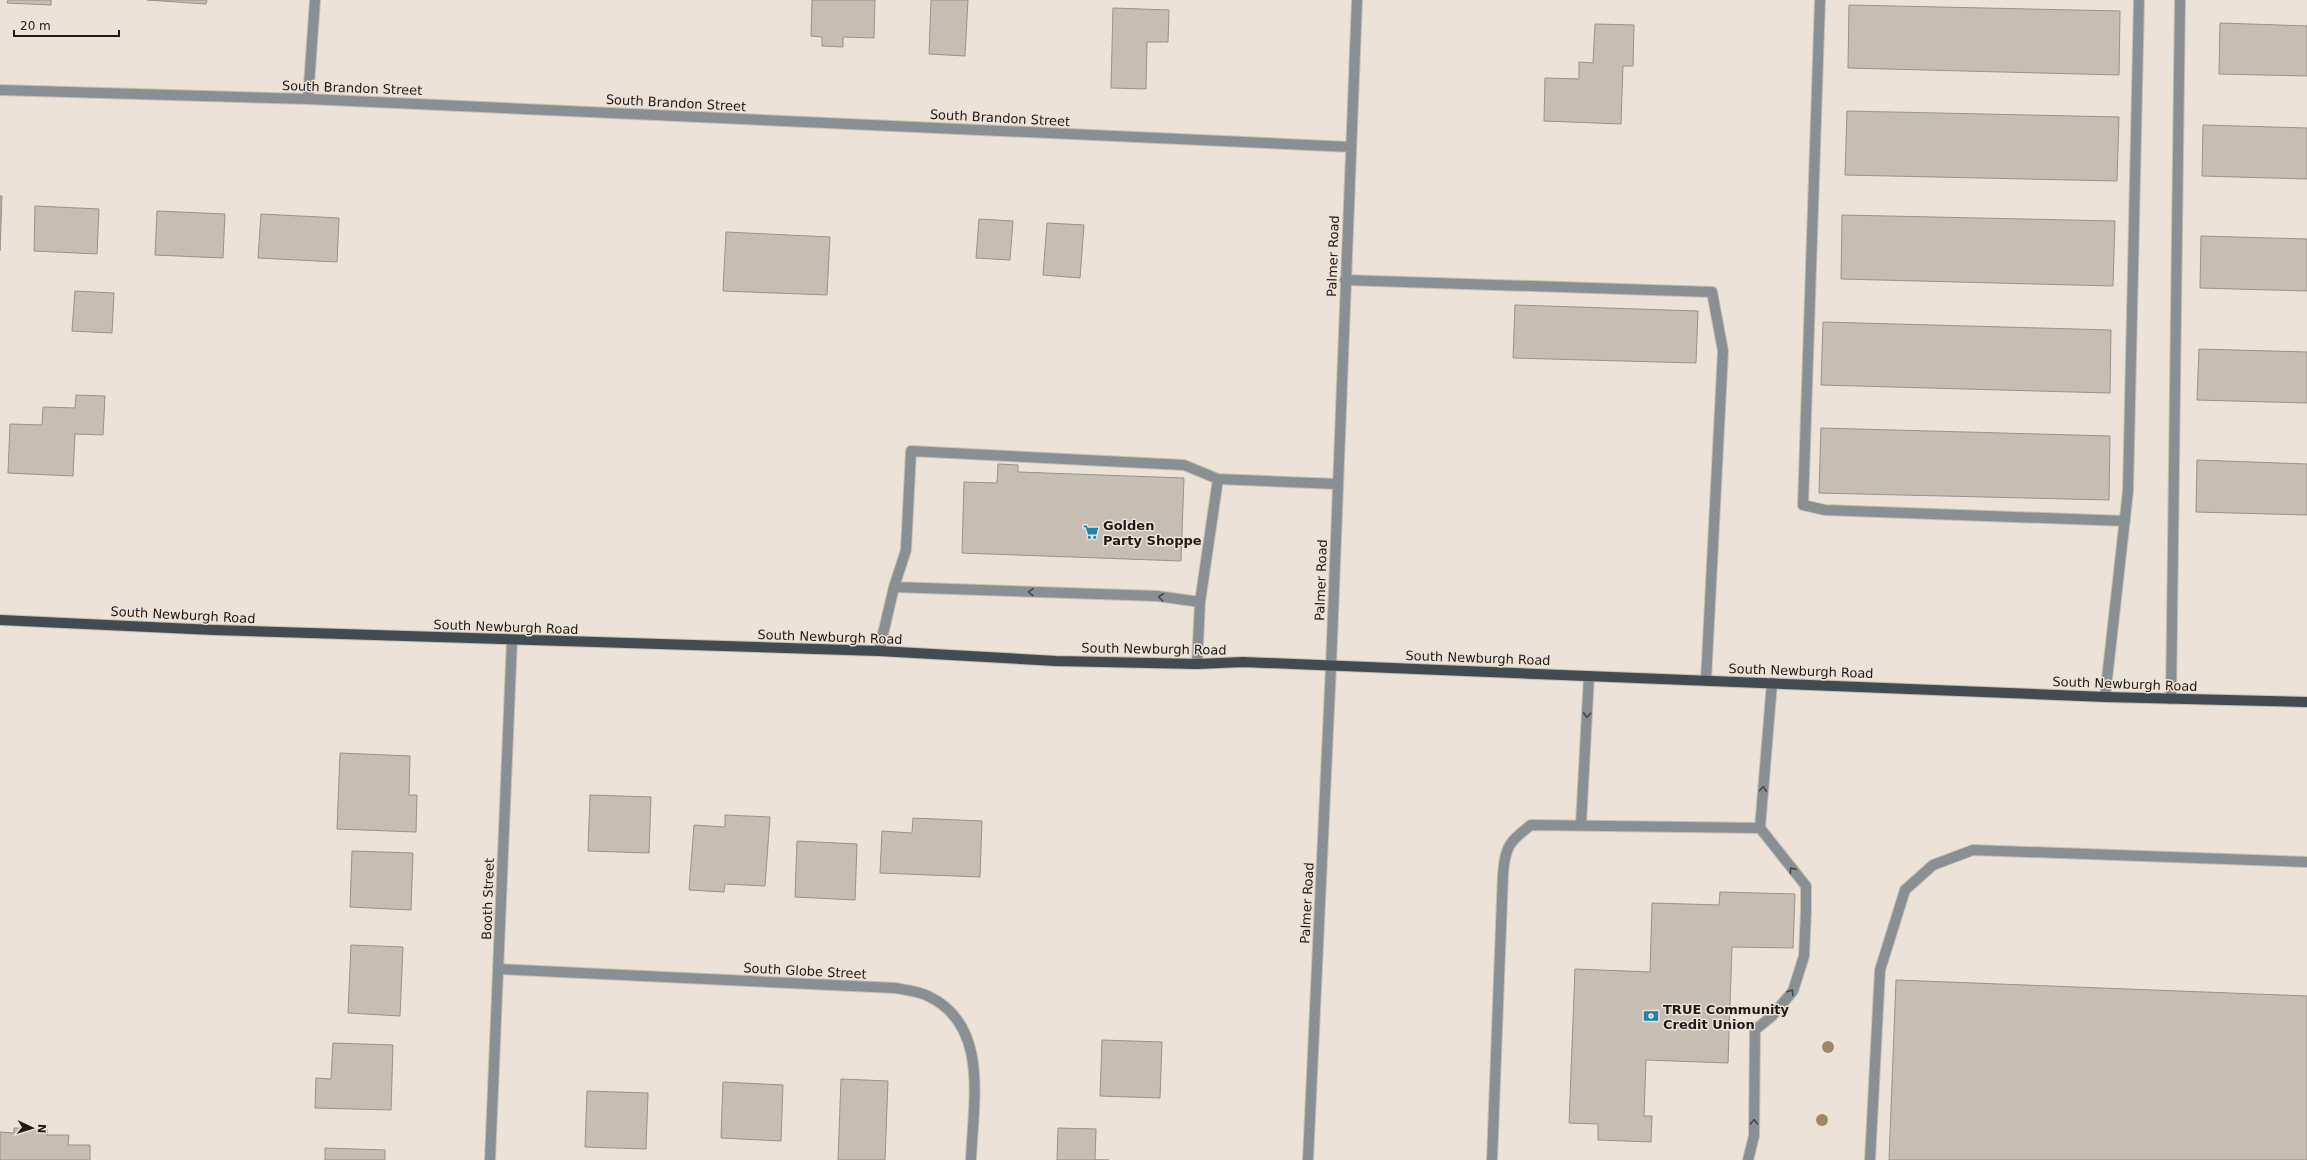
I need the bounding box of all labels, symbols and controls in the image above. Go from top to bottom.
scale bar [14,12,119,38]
text: 20 m [20,19,51,33]
street label: South Brandon Street [282,78,422,98]
street label: South Brandon Street [605,92,747,114]
street label: South Brandon Street [929,107,1071,129]
street label: Palmer Road [1324,215,1342,297]
place label: Golden Party Shoppe [1103,518,1202,548]
supermarket icon: Golden Party Shoppe [1082,523,1100,541]
street label: Palmer Road [1312,539,1330,621]
one-way arrow [1028,587,1034,596]
one-way arrow [1158,593,1164,602]
street label: South Newburgh Road [110,604,256,626]
street label: South Newburgh Road [433,617,579,637]
street label: South Newburgh Road [757,627,903,647]
street label: South Newburgh Road [1081,640,1227,658]
street label: South Newburgh Road [1405,648,1551,668]
street label: South Newburgh Road [1728,661,1874,681]
street label: South Newburgh Road [2052,674,2198,694]
one-way arrow [1583,712,1592,718]
one-way arrow [1759,786,1768,792]
street label: Booth Street [479,858,497,940]
street label: Palmer Road [1297,862,1317,944]
one-way arrow [1790,867,1797,874]
street label: South Globe Street [743,960,867,982]
one-way arrow [1786,989,1794,996]
place label: TRUE Community Credit Union [1663,1002,1790,1032]
bank icon: TRUE Community Credit Union [1642,1007,1660,1025]
north arrow [12,1108,52,1148]
one-way arrow [1750,1119,1758,1125]
text: N [35,1124,48,1134]

